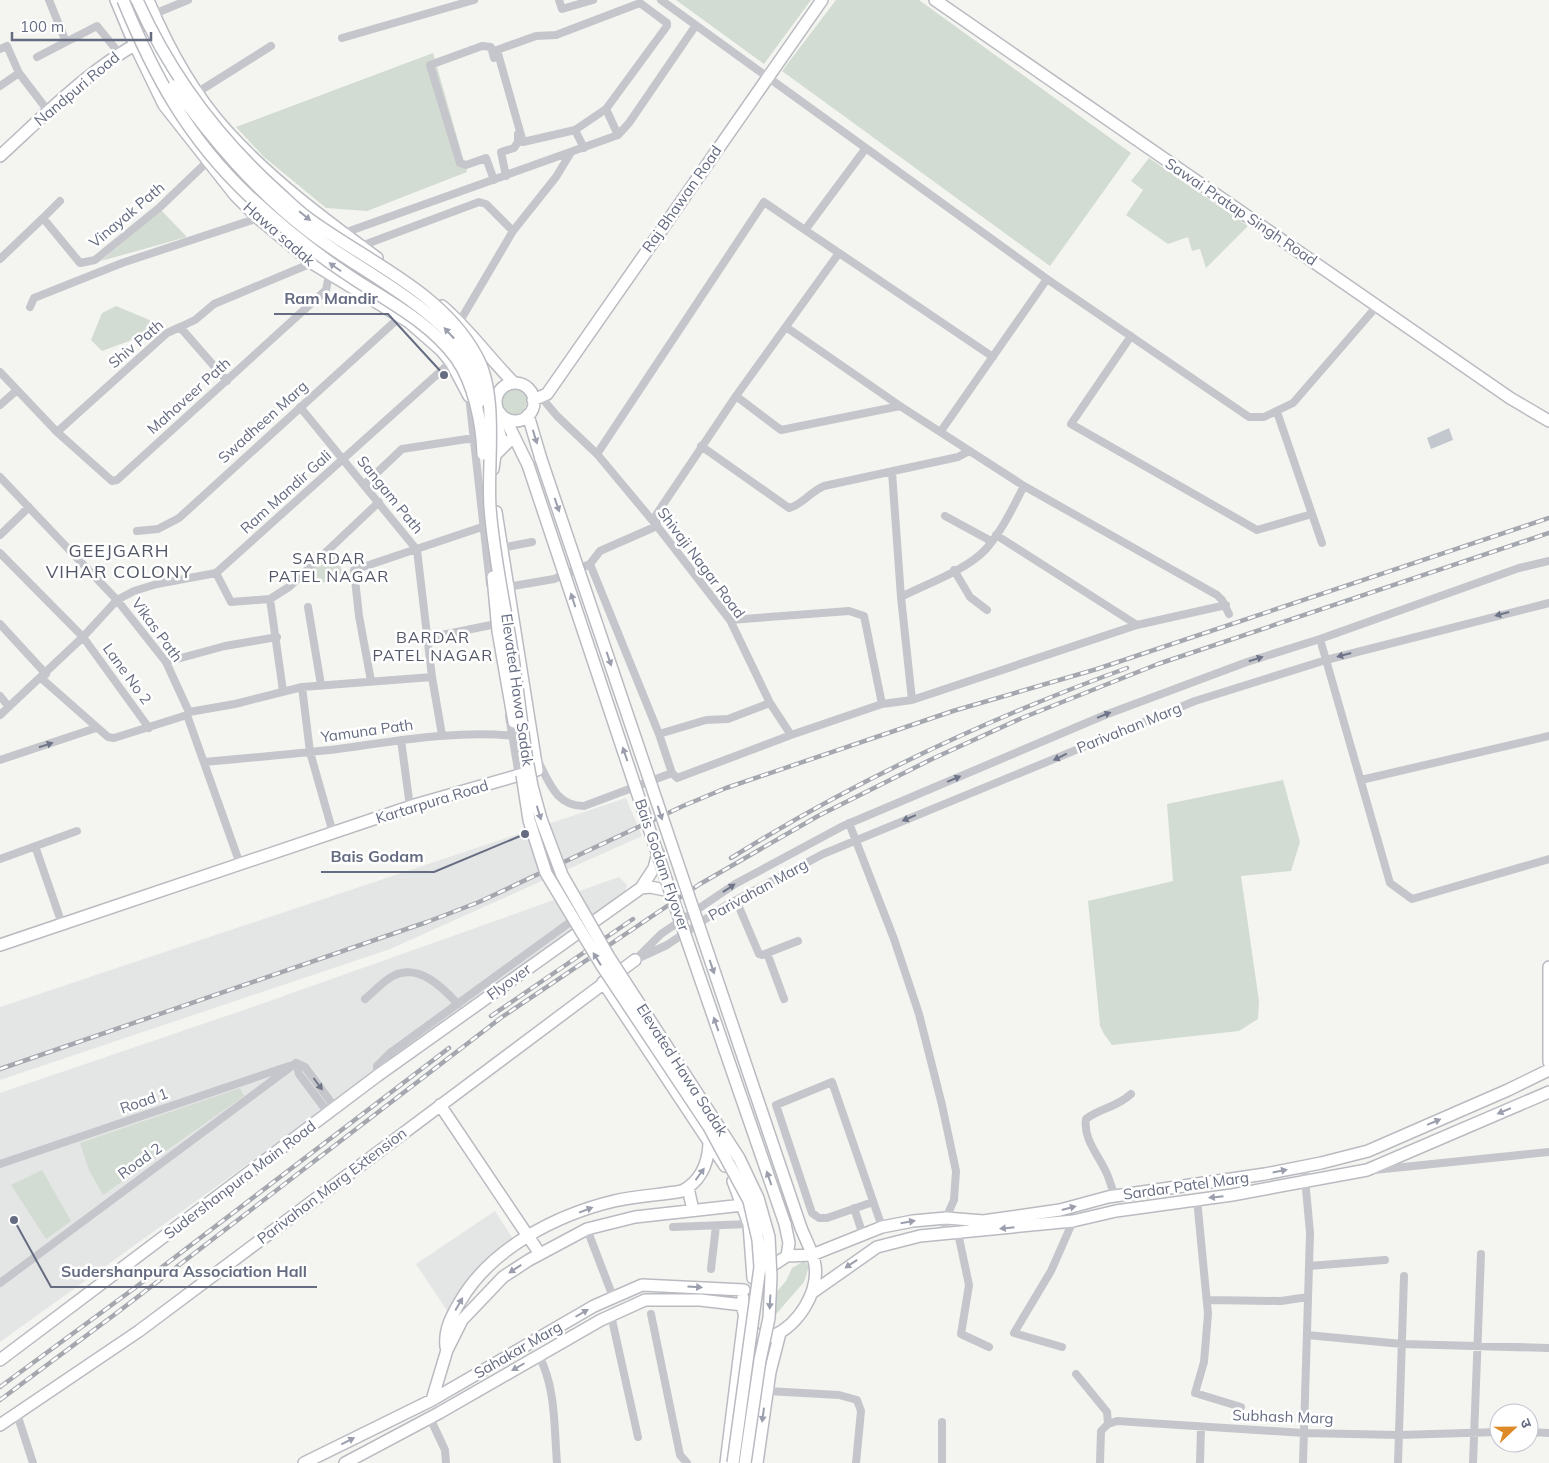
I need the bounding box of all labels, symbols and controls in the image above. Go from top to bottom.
scale bar [12,10,151,42]
text: 100 m [20,17,64,36]
street label: Nandpuri Road [30,47,123,130]
street label: Raj Bhawan Road [638,142,726,256]
street label: Sawai Pratap Singh Road [1162,154,1321,270]
street label: Vinayak Path [85,178,168,252]
street label: Hawa sadak [240,197,319,270]
one-way arrow [298,210,311,221]
one-way arrow [328,262,342,271]
callout: Ram Mandir [274,283,388,314]
text: Ram Mandir [284,288,379,308]
street label: Shiv Path [104,315,167,372]
one-way arrow [443,328,455,340]
street label: Mahaveer Path [143,353,234,438]
street label: Swadheen Marg [214,376,311,467]
one-way arrow [531,430,539,445]
street label: Ram Mandir Gali [236,446,335,538]
street label: Sangam Path [353,452,428,537]
one-way arrow [554,498,561,513]
street label: Shivaji Nagar Road [654,503,749,622]
district label: GEEJGARH VIHAR COLONY [46,539,192,583]
district label: SARDAR PATEL NAGAR [269,548,389,586]
one-way arrow [569,592,577,607]
street label: Vikas Path [128,594,187,665]
one-way arrow [1494,610,1509,618]
street label: Elevated Hawa Sadak [497,612,538,768]
district label: BARDAR PATEL NAGAR [373,627,493,665]
street label: Lane No 2 [99,640,156,708]
one-way arrow [1337,651,1352,659]
one-way arrow [606,652,613,667]
one-way arrow [1249,655,1264,663]
street label: Parivahan Marg [1074,698,1184,757]
one-way arrow [1096,711,1111,719]
street label: Yamuna Path [319,715,414,747]
one-way arrow [39,740,54,748]
one-way arrow [620,747,628,762]
one-way arrow [1053,753,1067,761]
one-way arrow [947,774,961,782]
street label: Kartarpura Road [373,775,490,828]
street label: Bais Godam Flyover [631,796,694,934]
one-way arrow [536,806,544,821]
one-way arrow [657,806,665,821]
one-way arrow [902,814,916,822]
callout: Bais Godam [321,841,434,872]
text: Bais Godam [330,846,424,866]
street label: Parivahan Marg [705,854,811,925]
one-way arrow [723,883,736,893]
one-way arrow [592,952,601,965]
street label: Flyover [483,959,535,1004]
one-way arrow [709,960,716,975]
street label: Elevated Hawa Sadak [633,1000,732,1140]
one-way arrow [712,1016,720,1031]
one-way arrow [313,1077,323,1091]
street label: Road 1 [117,1083,170,1118]
one-way arrow [1497,1108,1511,1116]
street label: Sudershanpura Main Road [160,1116,319,1243]
one-way arrow [1427,1118,1441,1126]
street label: Parivahan Marg Extension [253,1123,410,1248]
street label: Road 2 [114,1138,165,1183]
one-way arrow [695,1167,705,1181]
street label: Sardar Patel Marg [1122,1167,1250,1204]
one-way arrow [1273,1167,1289,1175]
one-way arrow [765,1170,773,1185]
one-way arrow [1208,1193,1224,1201]
one-way arrow [1061,1204,1076,1212]
one-way arrow [579,1205,593,1213]
one-way arrow [900,1218,916,1226]
one-way arrow [998,1224,1014,1232]
callout: Sudershanpura Association Hall [51,1256,317,1287]
one-way arrow [845,1260,858,1269]
text: Sudershanpura Association Hall [61,1261,307,1281]
one-way arrow [508,1264,522,1274]
one-way arrow [687,1284,703,1292]
one-way arrow [766,1294,774,1310]
one-way arrow [454,1298,463,1311]
one-way arrow [576,1308,589,1317]
street label: Sahakar Marg [470,1317,565,1382]
one-way arrow [512,1363,525,1372]
north arrow [1489,1403,1539,1453]
street label: Subhash Marg [1232,1405,1334,1428]
one-way arrow [759,1407,767,1423]
text: उ [1516,1416,1536,1431]
one-way arrow [341,1437,355,1445]

